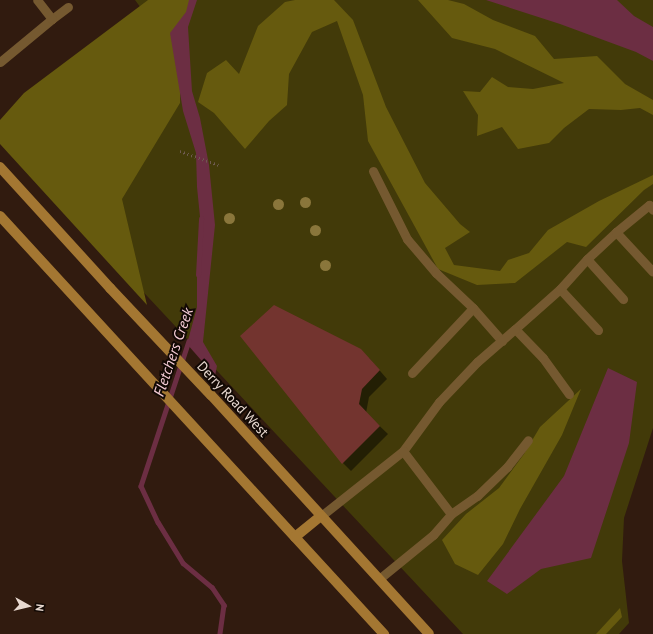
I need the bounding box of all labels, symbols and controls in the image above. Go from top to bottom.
water label: Fletchers Creek [149,305,197,399]
street label: Derry Road West [193,357,273,441]
north arrow [8,586,48,626]
text: N [32,603,47,612]

